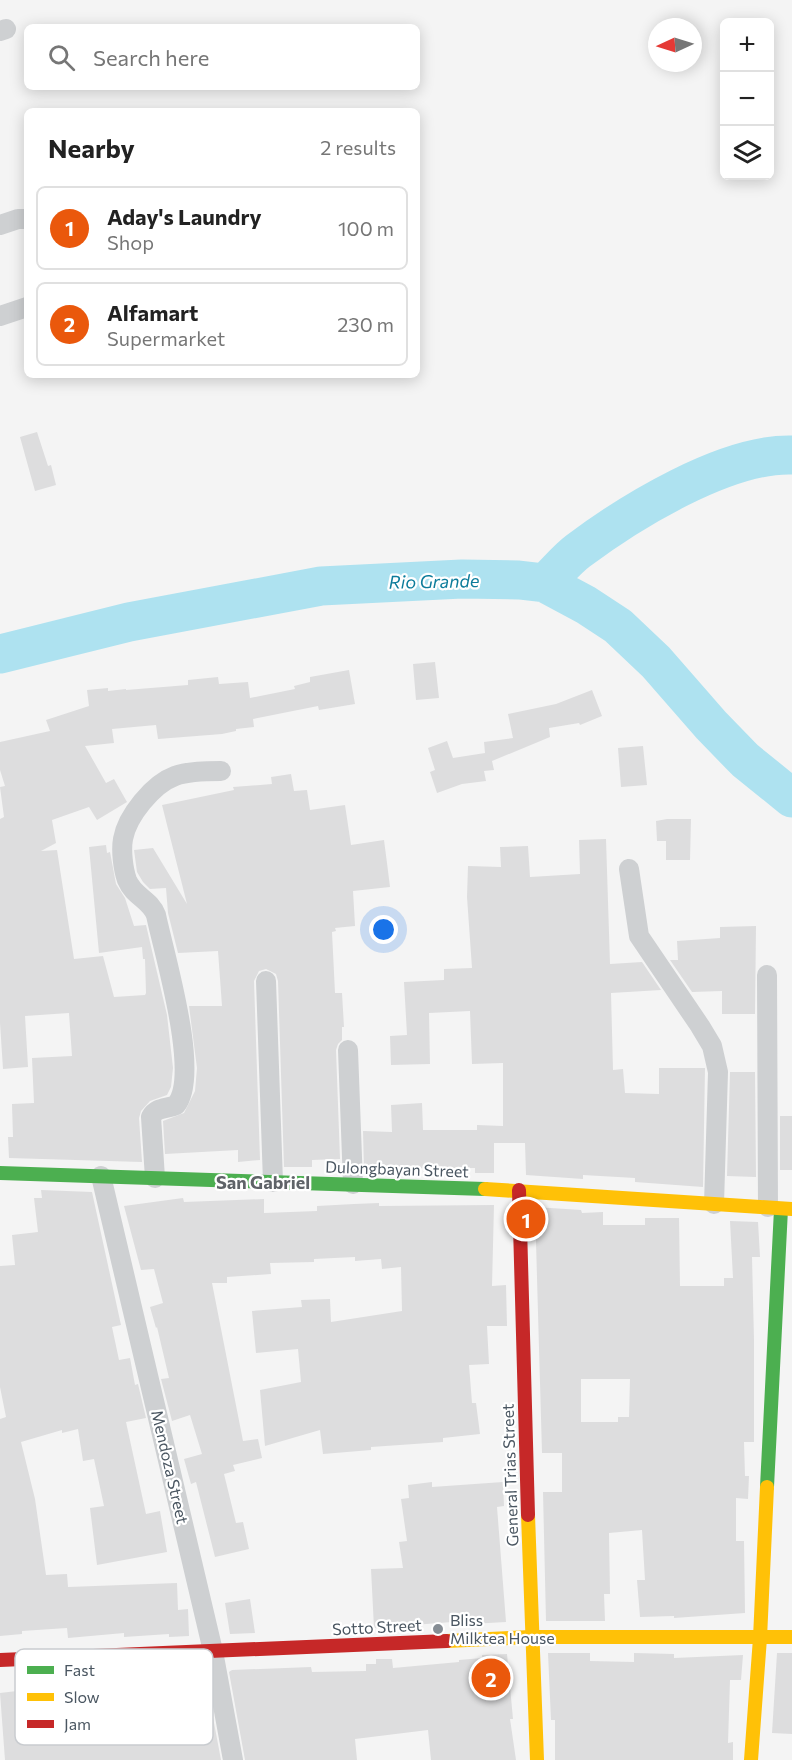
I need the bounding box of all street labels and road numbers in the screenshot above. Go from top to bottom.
street label: Dulongbayan Street [325,1156,470,1181]
street label: General Trias Street [497,1403,521,1547]
street label: Mendoza Street [148,1408,193,1526]
street label: Sotto Street [332,1615,423,1638]

